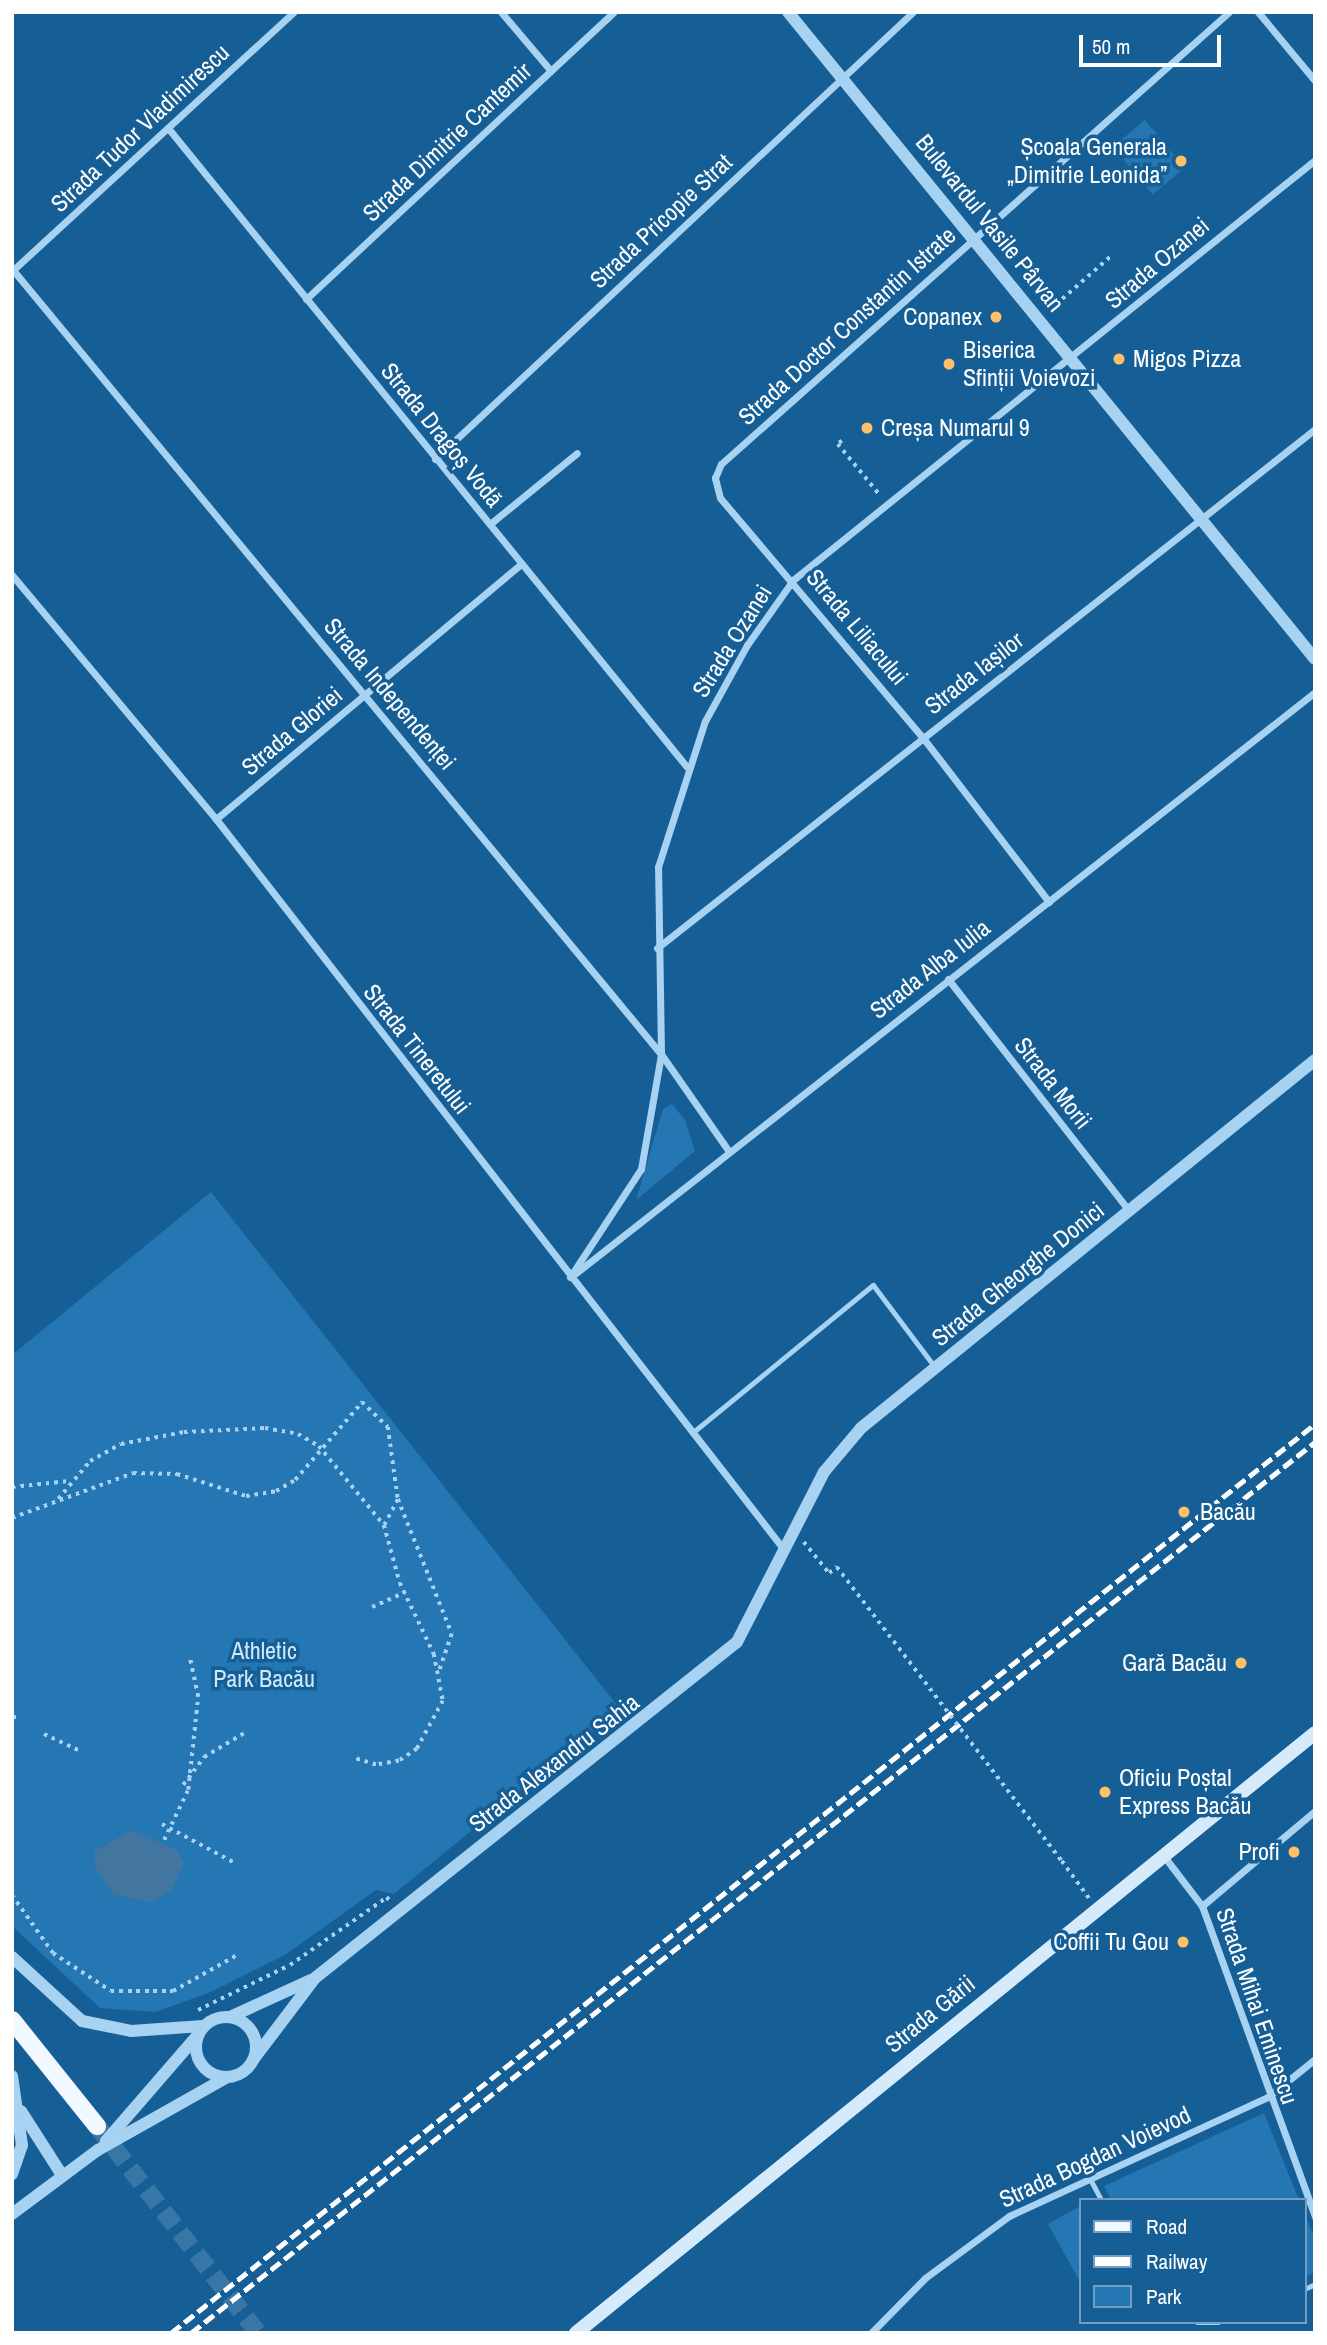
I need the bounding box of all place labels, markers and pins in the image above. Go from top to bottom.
place label: Școala Generala „Dimitrie Leonida” [1007,133,1167,189]
marker: Școala Generala „Dimitrie Leonida” [1173,153,1189,169]
place label: Copanex [903,303,982,331]
marker: Copanex [988,309,1004,325]
place label: Biserica Sfinții Voievozi [963,336,1095,392]
place label: Migos Pizza [1133,345,1241,373]
marker: Migos Pizza [1111,351,1127,367]
marker: Biserica Sfinții Voievozi [941,356,957,372]
place label: Creșa Numarul 9 [881,414,1030,442]
marker: Creșa Numarul 9 [859,420,875,436]
place label: Bacău [1200,1498,1256,1526]
marker: Bacău [1174,1502,1194,1522]
place label: Gară Bacău [1122,1649,1227,1677]
marker: Gară Bacău [1233,1655,1249,1671]
place label: Oficiu Poștal Express Bacău [1119,1764,1251,1820]
marker: Oficiu Poștal Express Bacău [1097,1784,1113,1800]
place label: Profi [1238,1838,1280,1866]
marker: Profi [1286,1844,1302,1860]
place label: Coffii Tu Gou [1053,1928,1169,1956]
marker: Coffii Tu Gou [1175,1934,1191,1950]

